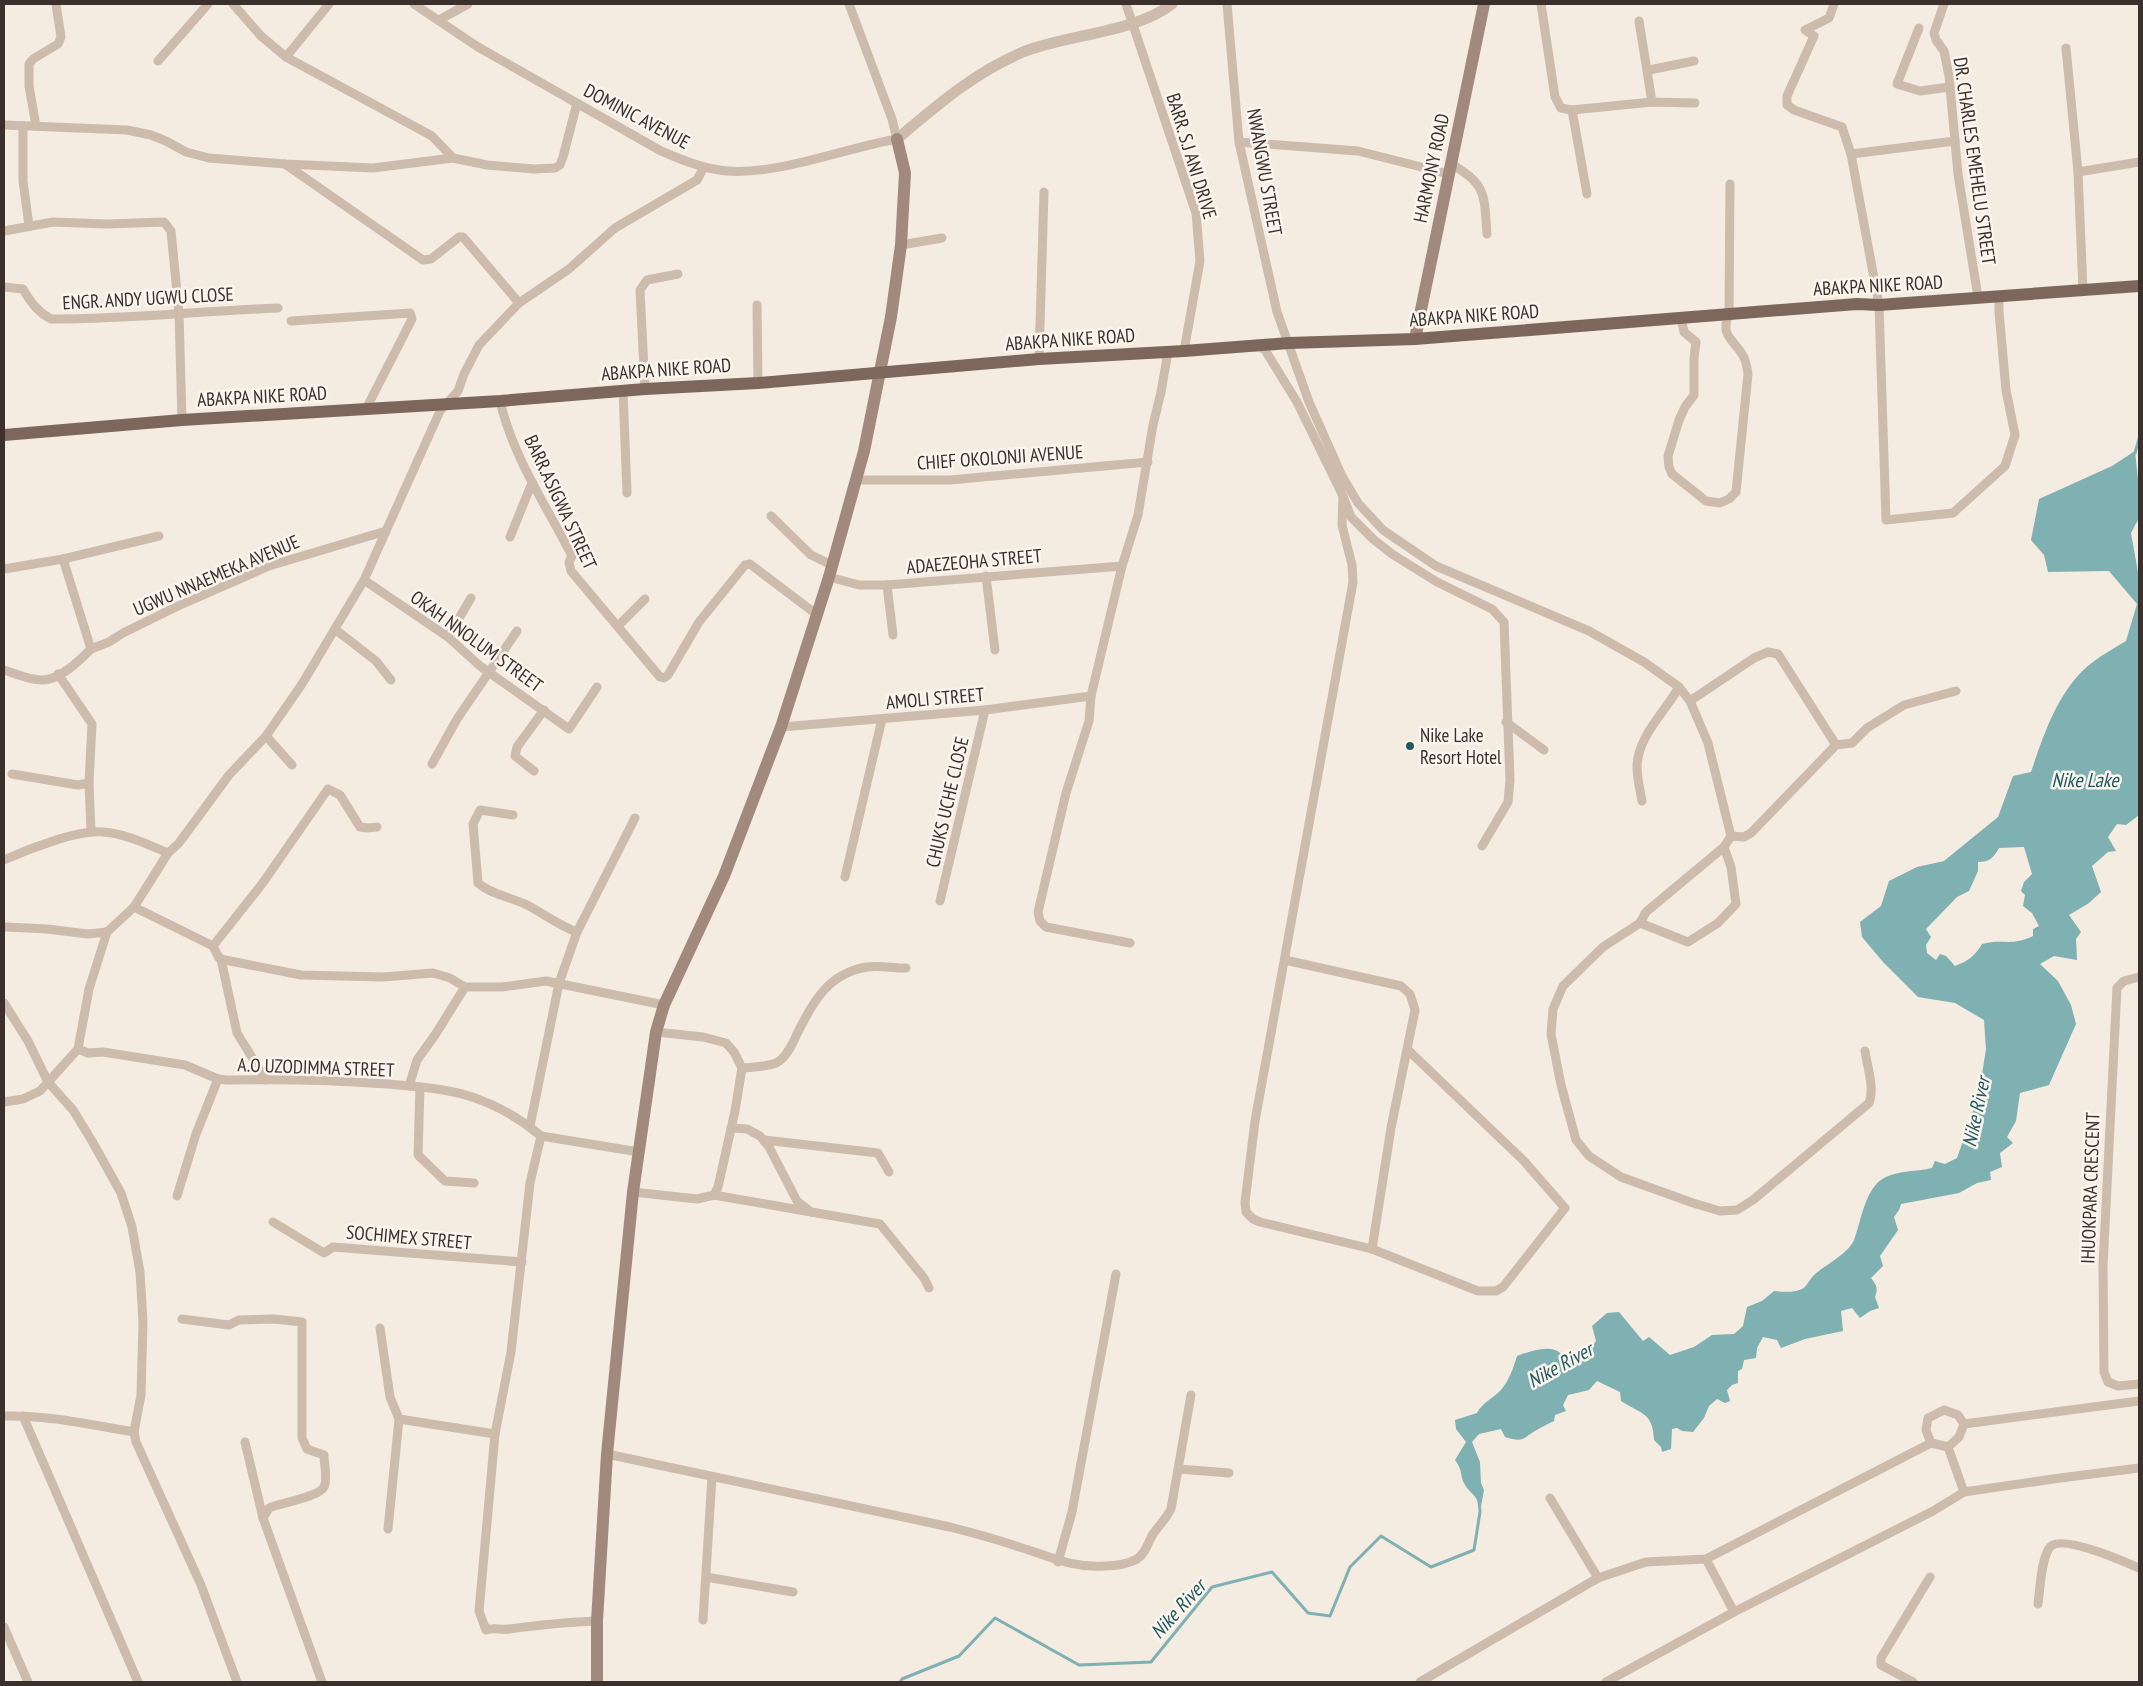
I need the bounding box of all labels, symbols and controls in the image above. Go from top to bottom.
street label: DR. CHARLES EMEHELU STREET [1949,56,2002,267]
street label: DOMINIC AVENUE [580,78,694,154]
street label: BARR. S.J ANI DRIVE [1161,90,1223,222]
street label: NWANGWU STREET [1242,107,1288,238]
street label: HARMONY ROAD [1408,111,1454,225]
street label: ABAKPA NIKE ROAD [1812,270,1944,300]
street label: ENGR. ANDY UGWU CLOSE [62,282,234,314]
street label: ABAKPA NIKE ROAD [1408,298,1540,332]
street label: ABAKPA NIKE ROAD [1004,322,1136,356]
street label: ABAKPA NIKE ROAD [600,352,732,386]
street label: ABAKPA NIKE ROAD [196,381,328,411]
street label: BARR.ASIGWA STREET [519,431,603,574]
street label: CHIEF OKOLONJI AVENUE [916,439,1084,475]
street label: UGWU NNAEMEKA AVENUE [129,529,303,621]
street label: ADAEZEOHA STREET [905,543,1043,579]
street label: OKAH NNOLUM STREET [406,585,548,697]
street label: AMOLI STREET [885,682,986,714]
place label: Nike Lake Resort Hotel [1420,723,1502,769]
street label: CHUKS UCHE CLOSE [920,734,974,870]
marker: Nike Lake Resort Hotel [1404,740,1416,752]
water label: Nike Lake [2052,767,2120,793]
street label: A.O UZODIMMA STREET [237,1052,395,1082]
water label: Nike River [1956,1072,1997,1149]
street label: IHUOKPARA CRESCENT [2075,1111,2105,1264]
street label: SOCHIMEX STREET [345,1220,473,1254]
water label: Nike River [1523,1335,1599,1393]
water label: Nike River [1145,1572,1213,1644]

